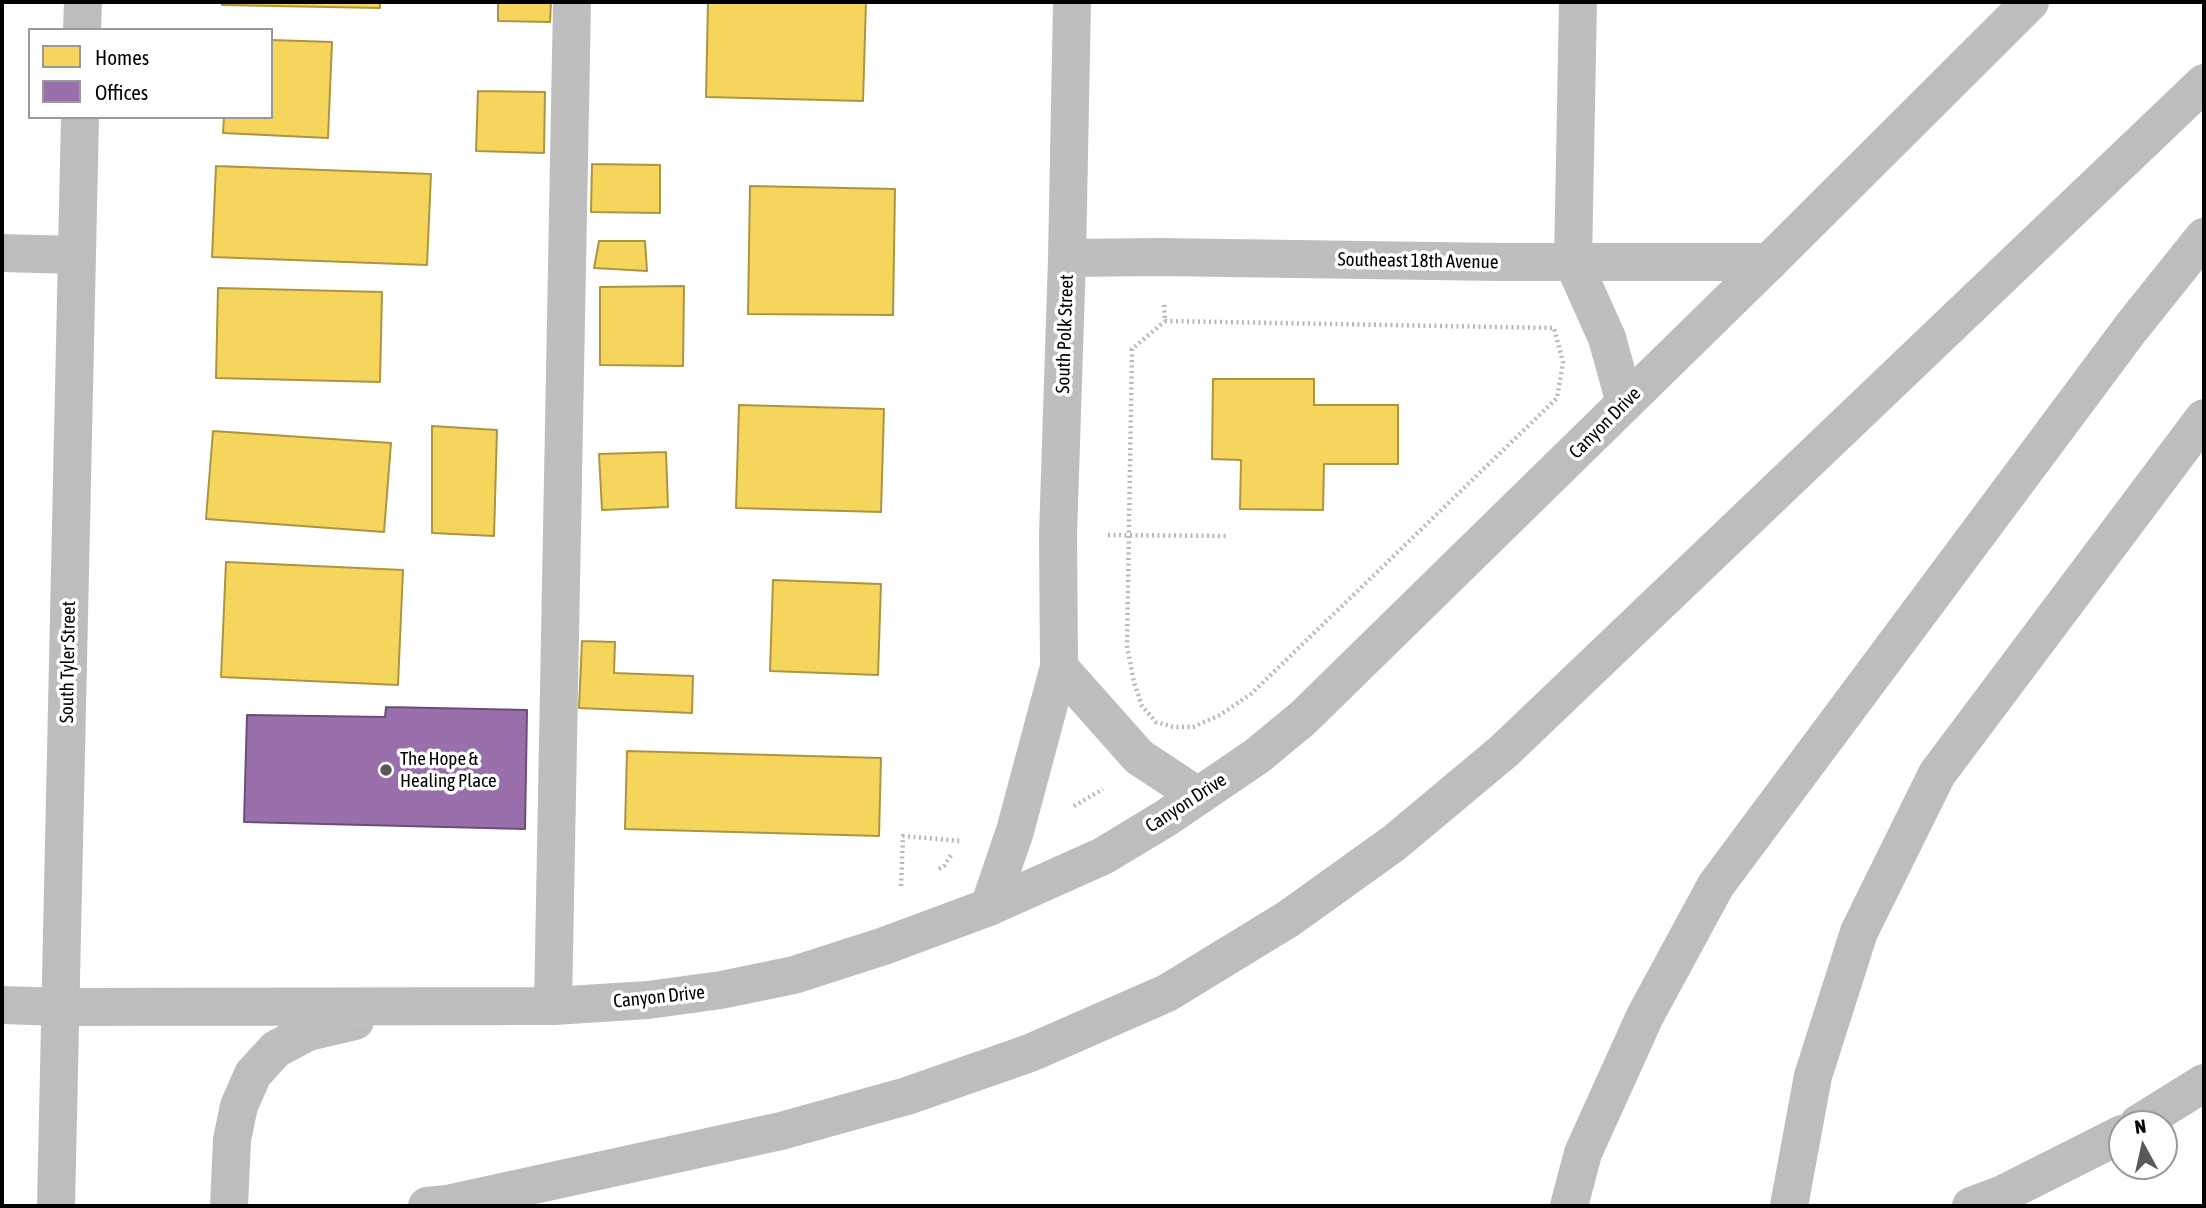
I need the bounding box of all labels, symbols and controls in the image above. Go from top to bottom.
legend [28,28,273,119]
text: Homes [95,45,149,69]
text: Offices [95,80,148,104]
street label: Southeast 18th Avenue [1337,248,1499,274]
street label: South Polk Street [1052,274,1078,394]
street label: Canyon Drive [1564,382,1646,464]
street label: South Tyler Street [56,601,80,723]
place label: The Hope & Healing Place [400,748,497,792]
marker: The Hope & Healing Place [378,762,394,778]
street label: Canyon Drive [1141,768,1231,838]
street label: Canyon Drive [612,981,706,1013]
north arrow [2108,1110,2178,1180]
text: N [2133,1115,2147,1138]

